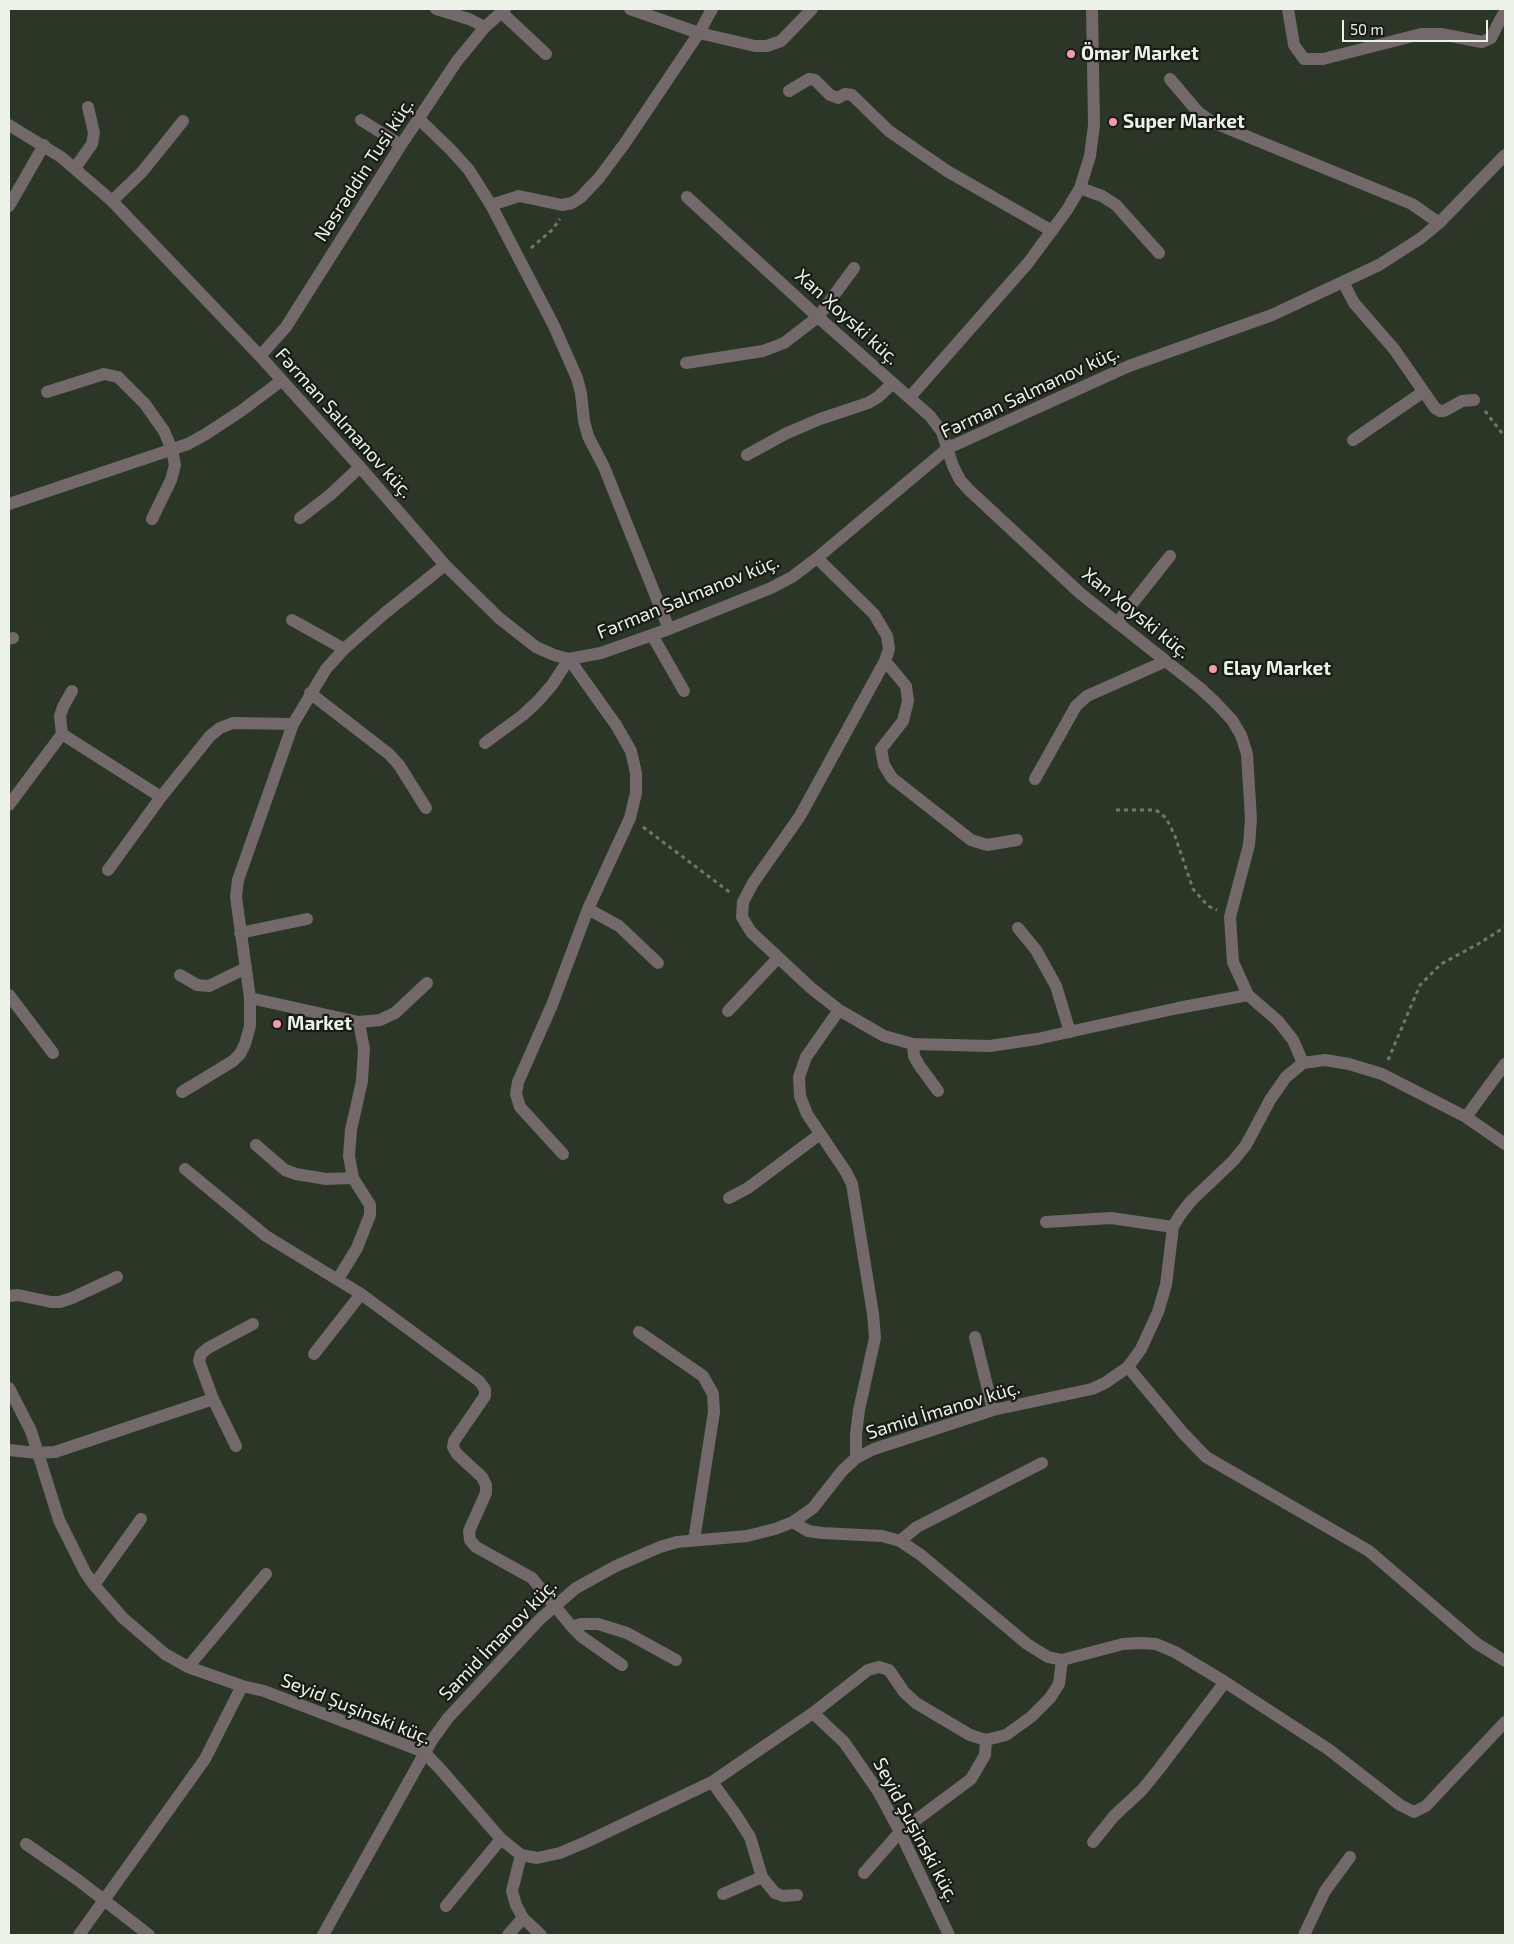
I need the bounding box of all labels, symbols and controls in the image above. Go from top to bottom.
scale bar [1344,10,1490,42]
text: 50 m [1350,20,1384,38]
place label: Ömər Market [1081,43,1199,65]
marker: Ömər Market [1065,48,1077,60]
street label: Nəsrəddin Tusi küç. [309,94,419,246]
place label: Super Market [1123,111,1245,133]
marker: Super Market [1107,116,1119,128]
street label: Xan Xoyski küç. [790,264,904,370]
street label: Fərman Salmanov küç. [937,341,1123,443]
street label: Fərman Salmanov küç. [270,343,418,503]
street label: Fərman Salmanov küç. [594,550,782,644]
street label: Xan Xoyski küç. [1078,563,1194,663]
place label: Elay Market [1223,658,1331,680]
marker: Elay Market [1207,663,1219,675]
place label: Market [287,1013,352,1035]
marker: Market [271,1018,283,1030]
street label: Samid İmanov küç. [863,1376,1023,1444]
street label: Samid İmanov küç. [434,1575,562,1705]
street label: Seyid Şuşinski küç. [278,1668,434,1750]
street label: Seyid Şuşinski küç. [868,1754,964,1906]

